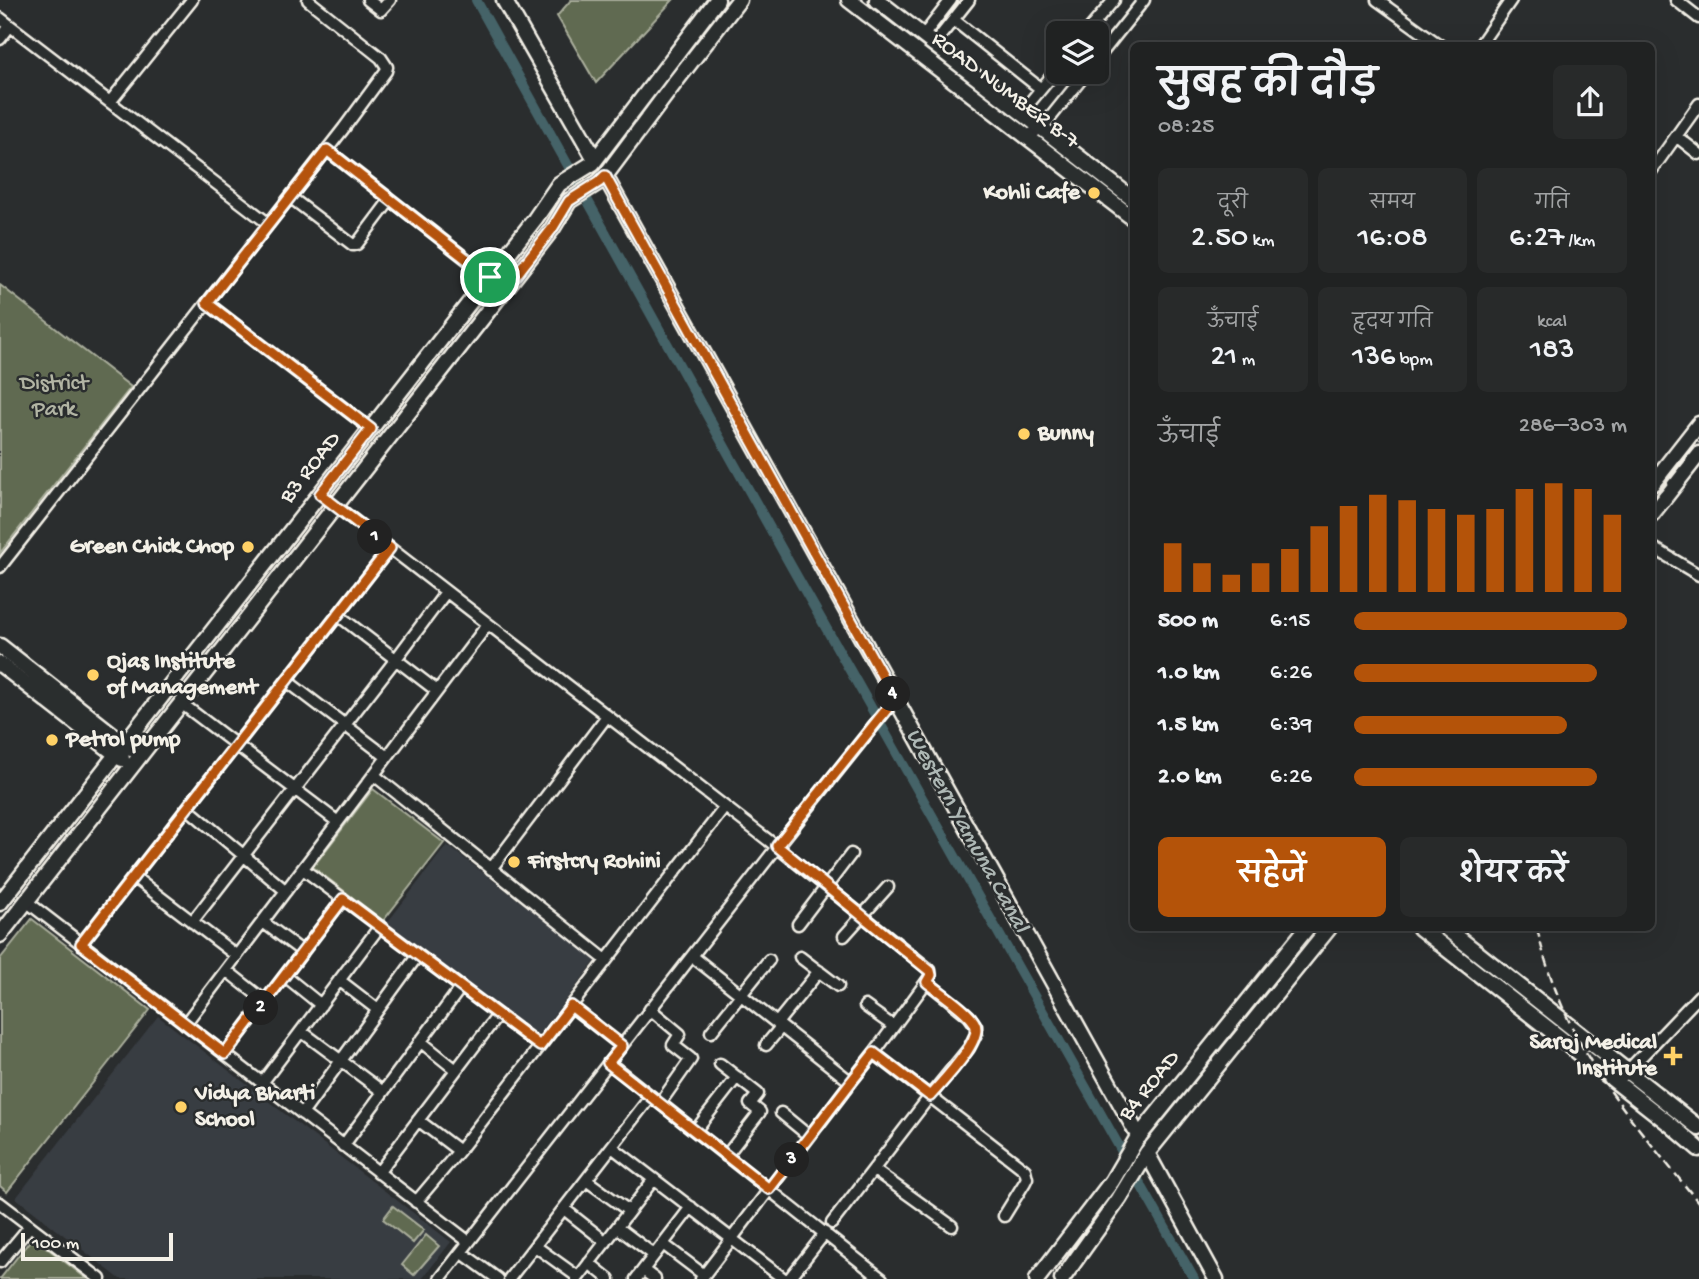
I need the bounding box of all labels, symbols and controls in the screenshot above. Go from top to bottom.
map controls [1046,21,1109,84]
button: layers [1046,21,1109,84]
street label: ROAD NUMBER B-7 [926,26,1085,156]
button: share [1553,65,1627,139]
text: सुबह की दौड़ [1158,66,1378,110]
text: 08:25 [1158,114,1214,141]
place label: Kohli Cafe [982,180,1081,207]
marker: Kohli Cafe [1086,185,1102,201]
text: दूरी [1218,193,1248,216]
text: समय [1370,193,1415,216]
text: गति [1535,193,1569,216]
text: 2.50 [1191,222,1248,257]
text: 16:08 [1357,222,1428,257]
text: 6:27 [1509,222,1564,257]
text: km [1248,230,1275,253]
text: /km [1564,230,1595,253]
pin [460,247,520,307]
icon: arrive [471,258,509,296]
text: kcal [1537,311,1567,334]
text: ऊँचाई [1207,312,1258,335]
text: हृदय गति [1352,312,1433,335]
text: 183 [1530,334,1574,369]
text: 21 [1210,341,1237,376]
text: 136 [1352,341,1395,376]
text: m [1237,349,1255,372]
text: bpm [1395,349,1433,372]
park label: District Park [18,371,90,424]
text: 286–303 m [1519,413,1627,440]
place label: Bunny [1037,421,1094,448]
text: ऊँचाई [1158,424,1220,451]
street label: B3 ROAD [274,426,348,510]
marker: Bunny [1016,426,1032,442]
pin: 1 [358,520,392,554]
text: 1 [371,525,378,548]
place label: Green Chick Chop [70,534,235,561]
marker: Green Chick Chop [240,539,256,555]
text: 500 m [1158,608,1218,635]
text: 6:15 [1270,608,1310,635]
place label: Ojas Institute of Management [106,649,260,702]
text: 1.0 km [1158,660,1220,687]
text: 6:26 [1270,660,1312,687]
marker: Ojas Institute of Management [85,667,101,683]
pin: 4 [876,676,910,712]
text: 4 [888,682,897,705]
text: 1.5 km [1158,712,1219,739]
text: 6:39 [1270,712,1312,739]
water label: Western Yamuna Canal [898,724,1035,940]
place label: Petrol pump [64,727,181,754]
marker: Petrol pump [44,732,60,748]
text: 2.0 km [1158,764,1222,791]
text: 6:26 [1270,764,1312,791]
button: सहेजें [1158,837,1386,917]
button: शेयर करें [1400,837,1627,917]
place label: Firstcry Rohini [527,849,661,876]
marker: Firstcry Rohini [506,854,522,870]
pin: 2 [244,990,278,1026]
text: 2 [256,996,265,1019]
place label: Saroj Medical Institute [1529,1030,1658,1083]
street label: B4 ROAD [1113,1045,1187,1127]
marker: Saroj Medical Institute [1663,1046,1683,1066]
place label: Vidya Bharti School [194,1081,315,1134]
marker: Vidya Bharti School [173,1099,189,1115]
pin: 3 [774,1142,810,1178]
text: 3 [787,1148,796,1171]
scale bar [21,1230,173,1262]
text: 100 m [32,1233,79,1256]

